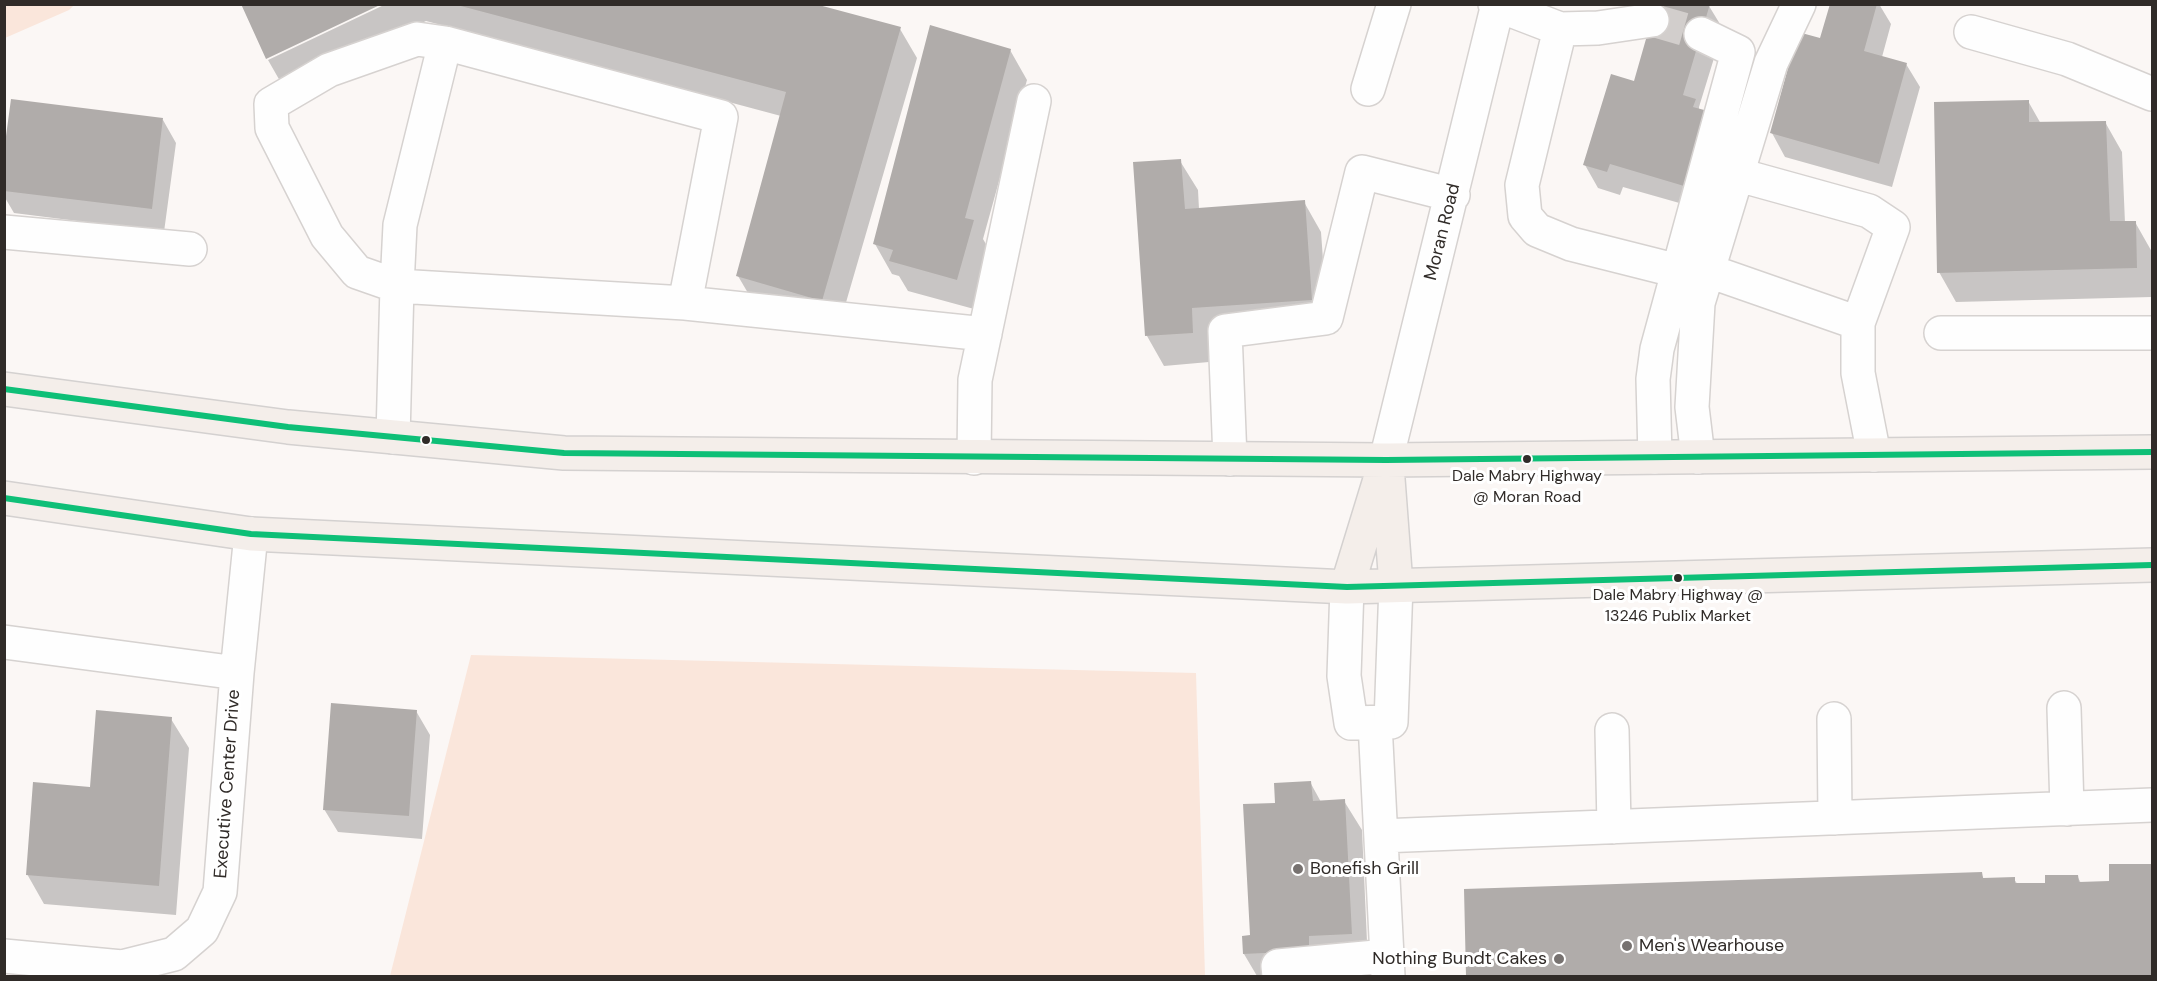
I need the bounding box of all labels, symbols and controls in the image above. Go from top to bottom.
street label: Moran Road [1421,181,1465,283]
unlabelled marker [420,434,432,446]
marker: Dale Mabry Highway @ Moran Road [1521,453,1533,465]
place label: Dale Mabry Highway @ Moran Road [1452,467,1602,505]
marker: Dale Mabry Highway @ 13246 Publix Market [1672,572,1684,584]
place label: Dale Mabry Highway @ 13246 Publix Market [1593,586,1763,624]
street label: Executive Center Drive [211,689,245,879]
place label: Bonefish Grill [1310,858,1419,880]
marker: Bonefish Grill [1291,862,1305,876]
place label: Men's Wearhouse [1639,935,1784,957]
marker: Men's Wearhouse [1620,939,1634,953]
place label: Nothing Bundt Cakes [1372,948,1547,970]
marker: Nothing Bundt Cakes [1552,952,1566,966]

